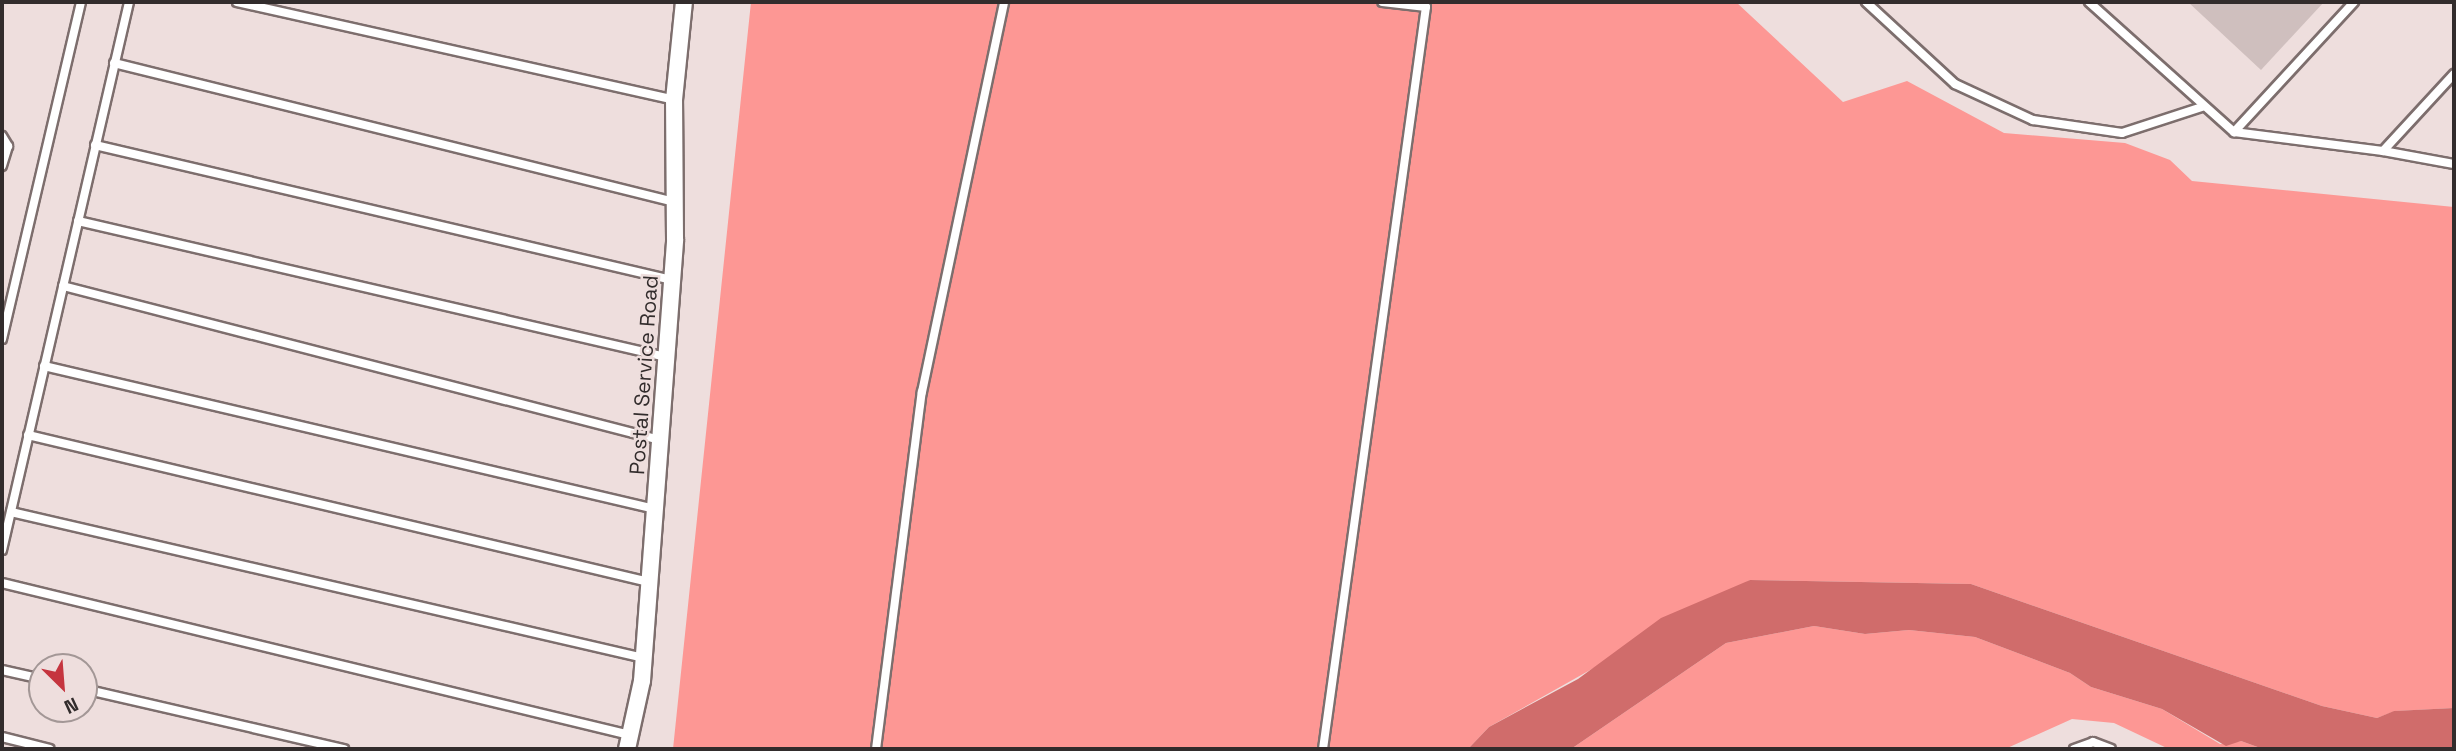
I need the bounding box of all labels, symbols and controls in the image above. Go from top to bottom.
street label: Postal Service Road [624,274,664,476]
north arrow [28,653,98,723]
text: N [60,692,82,720]

